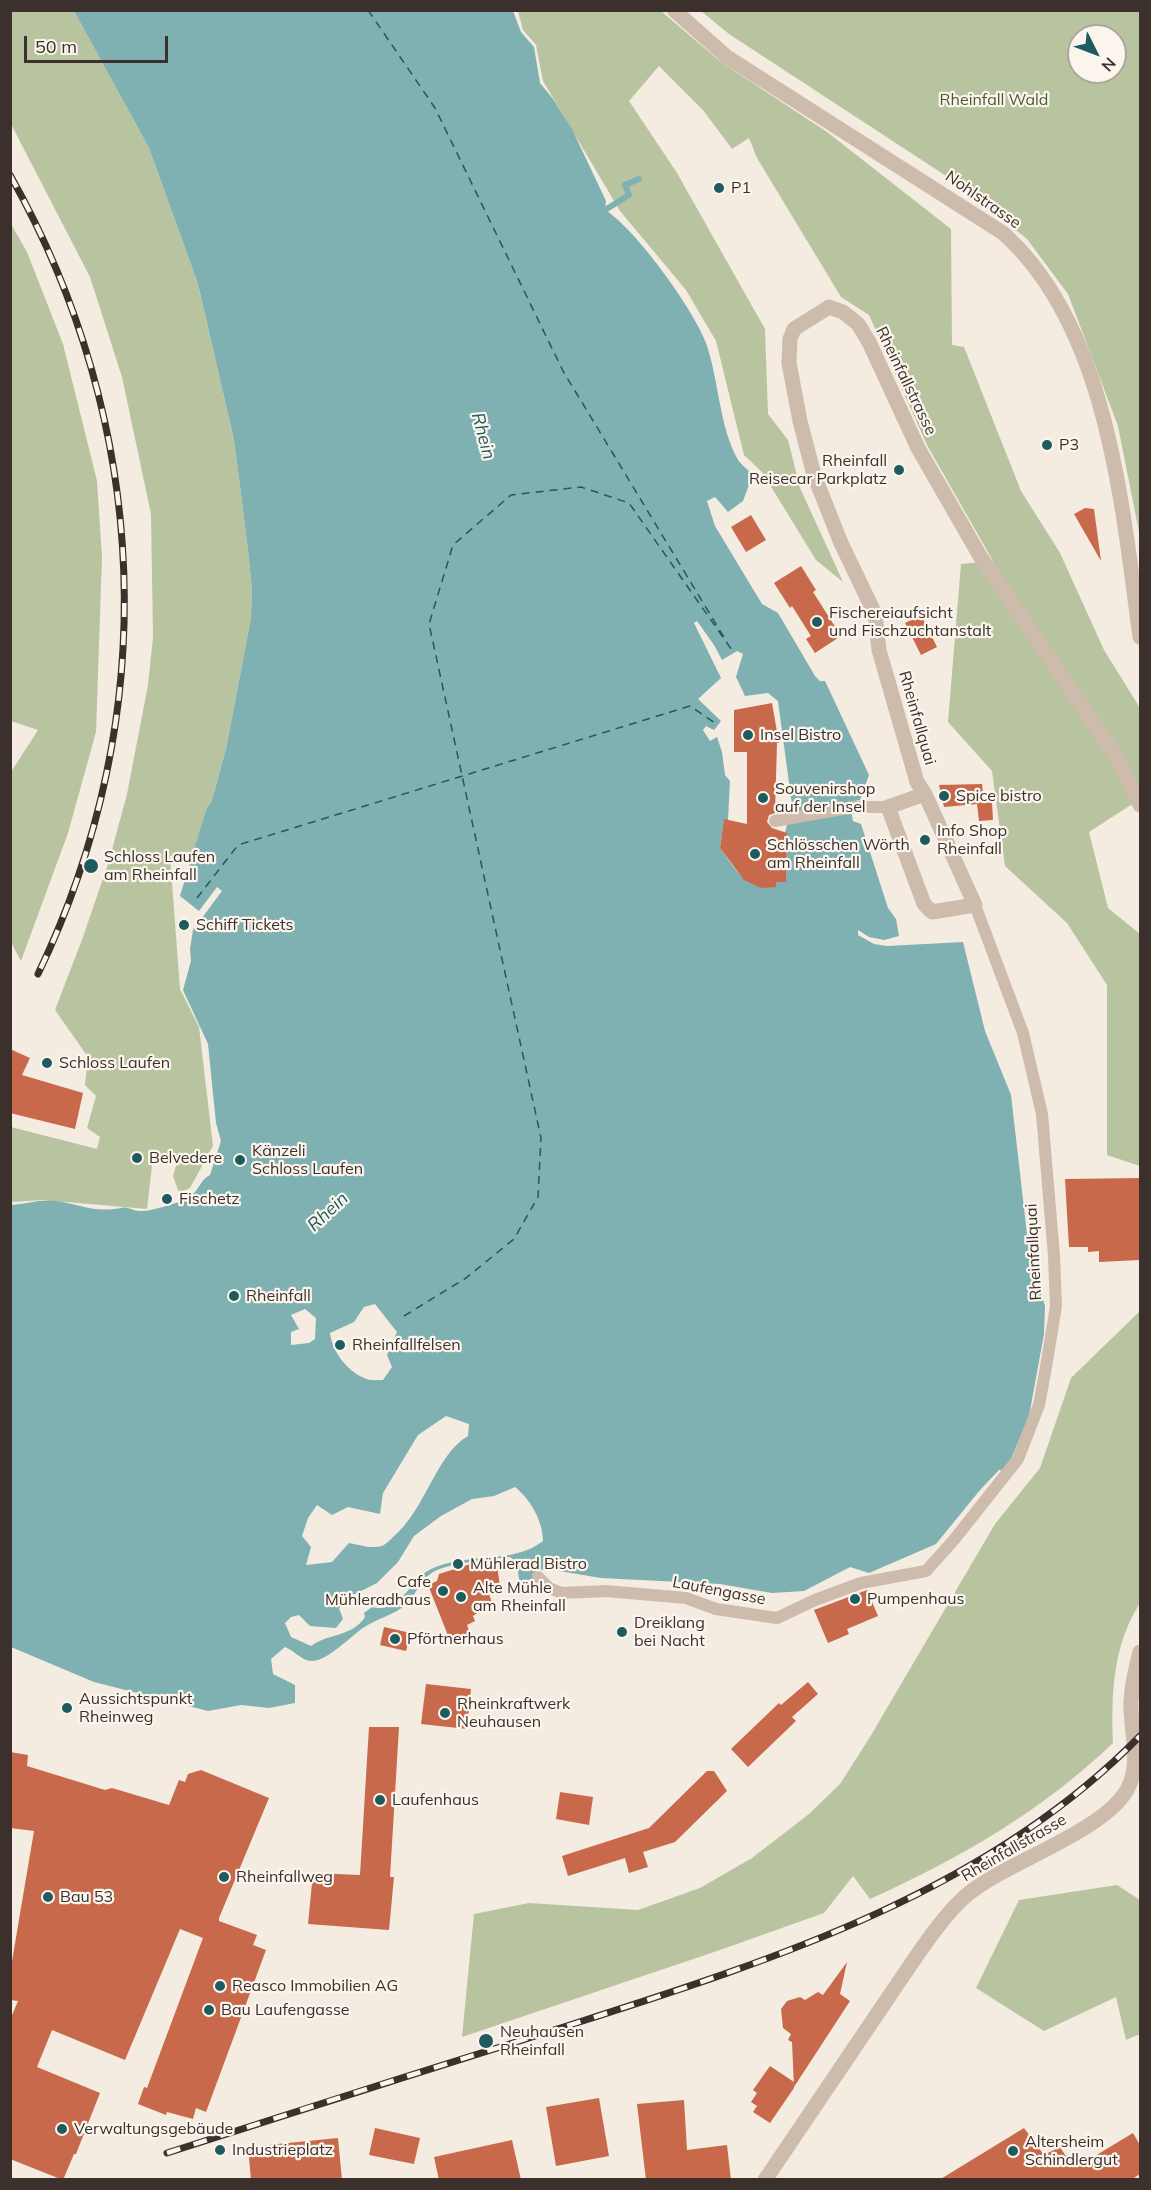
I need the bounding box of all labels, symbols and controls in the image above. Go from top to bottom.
scale bar [27,24,171,62]
north arrow [1067,24,1127,84]
text: 50 m [35,35,77,58]
text: N [1097,54,1120,76]
park label: Rheinfall Wald [940,90,1048,110]
street label: Nohlstrasse [942,167,1024,233]
place label: P1 [731,178,751,198]
marker: P1 [712,181,726,195]
street label: Rheinfallstrasse [871,324,941,438]
water label: Rhein [466,410,500,462]
place label: P3 [1059,435,1079,455]
marker: P3 [1040,438,1054,452]
place label: Rheinfall Reisecar Parkplatz [749,451,887,489]
marker: Rheinfall Reisecar Parkplatz [892,463,906,477]
place label: Fischereiaufsicht und Fischzuchtanstalt [829,603,991,641]
marker: Fischereiaufsicht und Fischzuchtanstalt [810,615,824,629]
street label: Rheinfallquai [894,669,940,767]
place label: Insel Bistro [760,725,841,745]
marker: Insel Bistro [741,728,755,742]
place label: Souvenirshop auf der Insel [775,779,875,817]
place label: Spice bistro [956,786,1042,806]
marker: Spice bistro [937,789,951,803]
marker: Souvenirshop auf der Insel [756,791,770,805]
place label: Info Shop Rheinfall [937,821,1007,859]
marker: Info Shop Rheinfall [918,833,932,847]
place label: Schlösschen Wörth am Rheinfall [767,835,910,873]
place label: Schloss Laufen am Rheinfall [104,847,215,885]
marker: Schlösschen Wörth am Rheinfall [748,847,762,861]
marker: Schloss Laufen am Rheinfall [82,857,100,875]
place label: Schiff Tickets [196,915,293,935]
marker: Schiff Tickets [177,918,191,932]
place label: Schloss Laufen [59,1053,170,1073]
marker: Schloss Laufen [40,1056,54,1070]
place label: Känzeli Schloss Laufen [252,1141,363,1179]
place label: Belvedere [149,1148,222,1168]
marker: Belvedere [130,1151,144,1165]
marker: Känzeli Schloss Laufen [233,1153,247,1167]
water label: Rhein [303,1188,353,1236]
place label: Fischetz [179,1189,240,1209]
marker: Fischetz [160,1192,174,1206]
street label: Rheinfallquai [1022,1203,1046,1301]
place label: Rheinfall [246,1286,311,1306]
marker: Rheinfall [227,1289,241,1303]
place label: Rheinfallfelsen [352,1335,461,1355]
marker: Rheinfallfelsen [333,1338,347,1352]
place label: Mühlerad Bistro [470,1554,587,1574]
marker: Mühlerad Bistro [451,1557,465,1571]
place label: Cafe Mühleradhaus [325,1572,431,1610]
street label: Laufengasse [671,1573,767,1609]
place label: Alte Mühle am Rheinfall [473,1578,566,1616]
marker: Cafe Mühleradhaus [436,1584,450,1598]
place label: Pumpenhaus [867,1589,964,1609]
marker: Alte Mühle am Rheinfall [454,1590,468,1604]
marker: Pumpenhaus [848,1592,862,1606]
place label: Dreiklang bei Nacht [634,1613,705,1651]
marker: Dreiklang bei Nacht [615,1625,629,1639]
place label: Pförtnerhaus [407,1629,504,1649]
marker: Pförtnerhaus [388,1632,402,1646]
place label: Aussichtspunkt Rheinweg [79,1689,192,1727]
place label: Rheinkraftwerk Neuhausen [457,1694,570,1732]
marker: Aussichtspunkt Rheinweg [60,1701,74,1715]
marker: Rheinkraftwerk Neuhausen [438,1706,452,1720]
place label: Laufenhaus [392,1790,479,1810]
marker: Laufenhaus [373,1793,387,1807]
street label: Rheinfallstrasse [958,1810,1070,1886]
place label: Rheinfallweg [236,1867,333,1887]
marker: Rheinfallweg [217,1870,231,1884]
place label: Bau 53 [60,1887,113,1907]
marker: Bau 53 [41,1890,55,1904]
place label: Reasco Immobilien AG [232,1976,398,1996]
marker: Reasco Immobilien AG [213,1979,227,1993]
place label: Bau Laufengasse [221,2000,350,2020]
marker: Bau Laufengasse [202,2003,216,2017]
place label: Neuhausen Rheinfall [500,2022,584,2060]
marker: Neuhausen Rheinfall [477,2032,495,2050]
place label: Verwaltungsgebäude [74,2119,233,2139]
marker: Verwaltungsgebäude [55,2122,69,2136]
place label: Altersheim Schindlergut [1025,2132,1118,2170]
place label: Industrieplatz [232,2140,333,2160]
marker: Industrieplatz [213,2143,227,2157]
marker: Altersheim Schindlergut [1006,2144,1020,2158]

